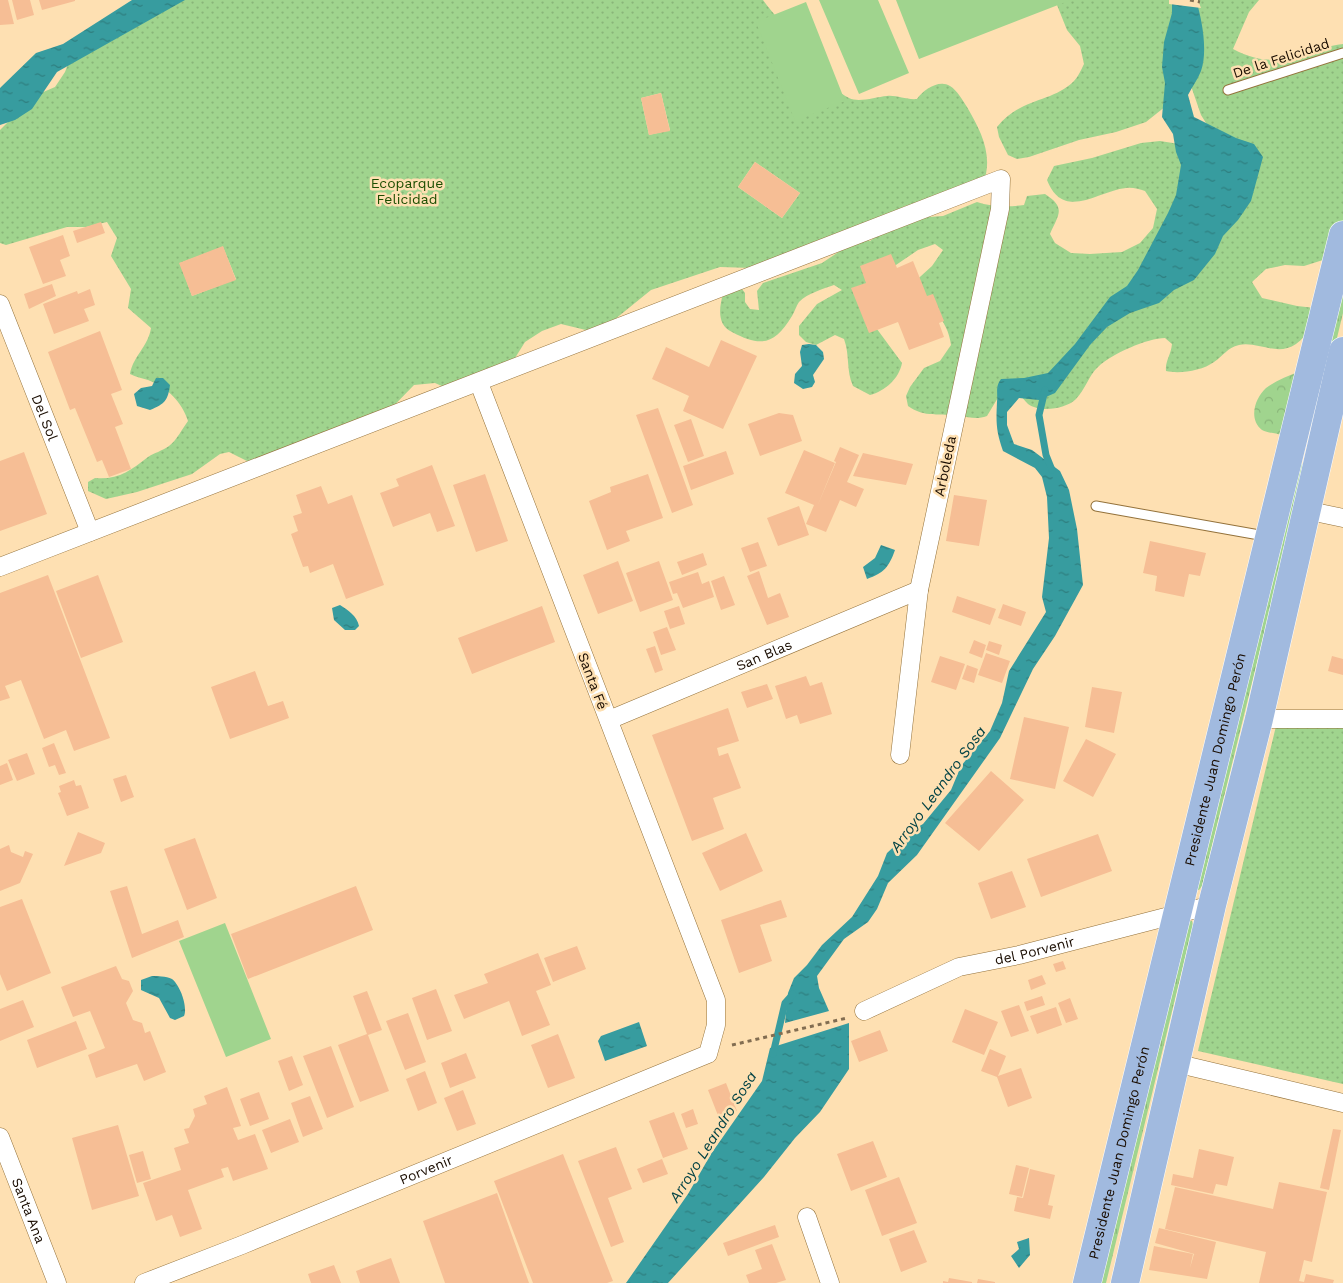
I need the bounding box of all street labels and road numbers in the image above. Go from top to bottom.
street label: De la Felicidad [1231,35,1331,81]
street label: Del Sol [28,392,61,444]
street label: Arboleda [931,434,959,498]
street label: San Blas [734,636,794,674]
street label: Santa Fé [575,650,611,712]
street label: Presidente Juan Domingo Perón [1181,651,1249,868]
street label: del Porvenir [993,933,1076,968]
street label: Presidente Juan Domingo Perón [1085,1045,1153,1261]
street label: Porvenir [397,1151,455,1188]
street label: Santa Ana [9,1176,49,1246]

